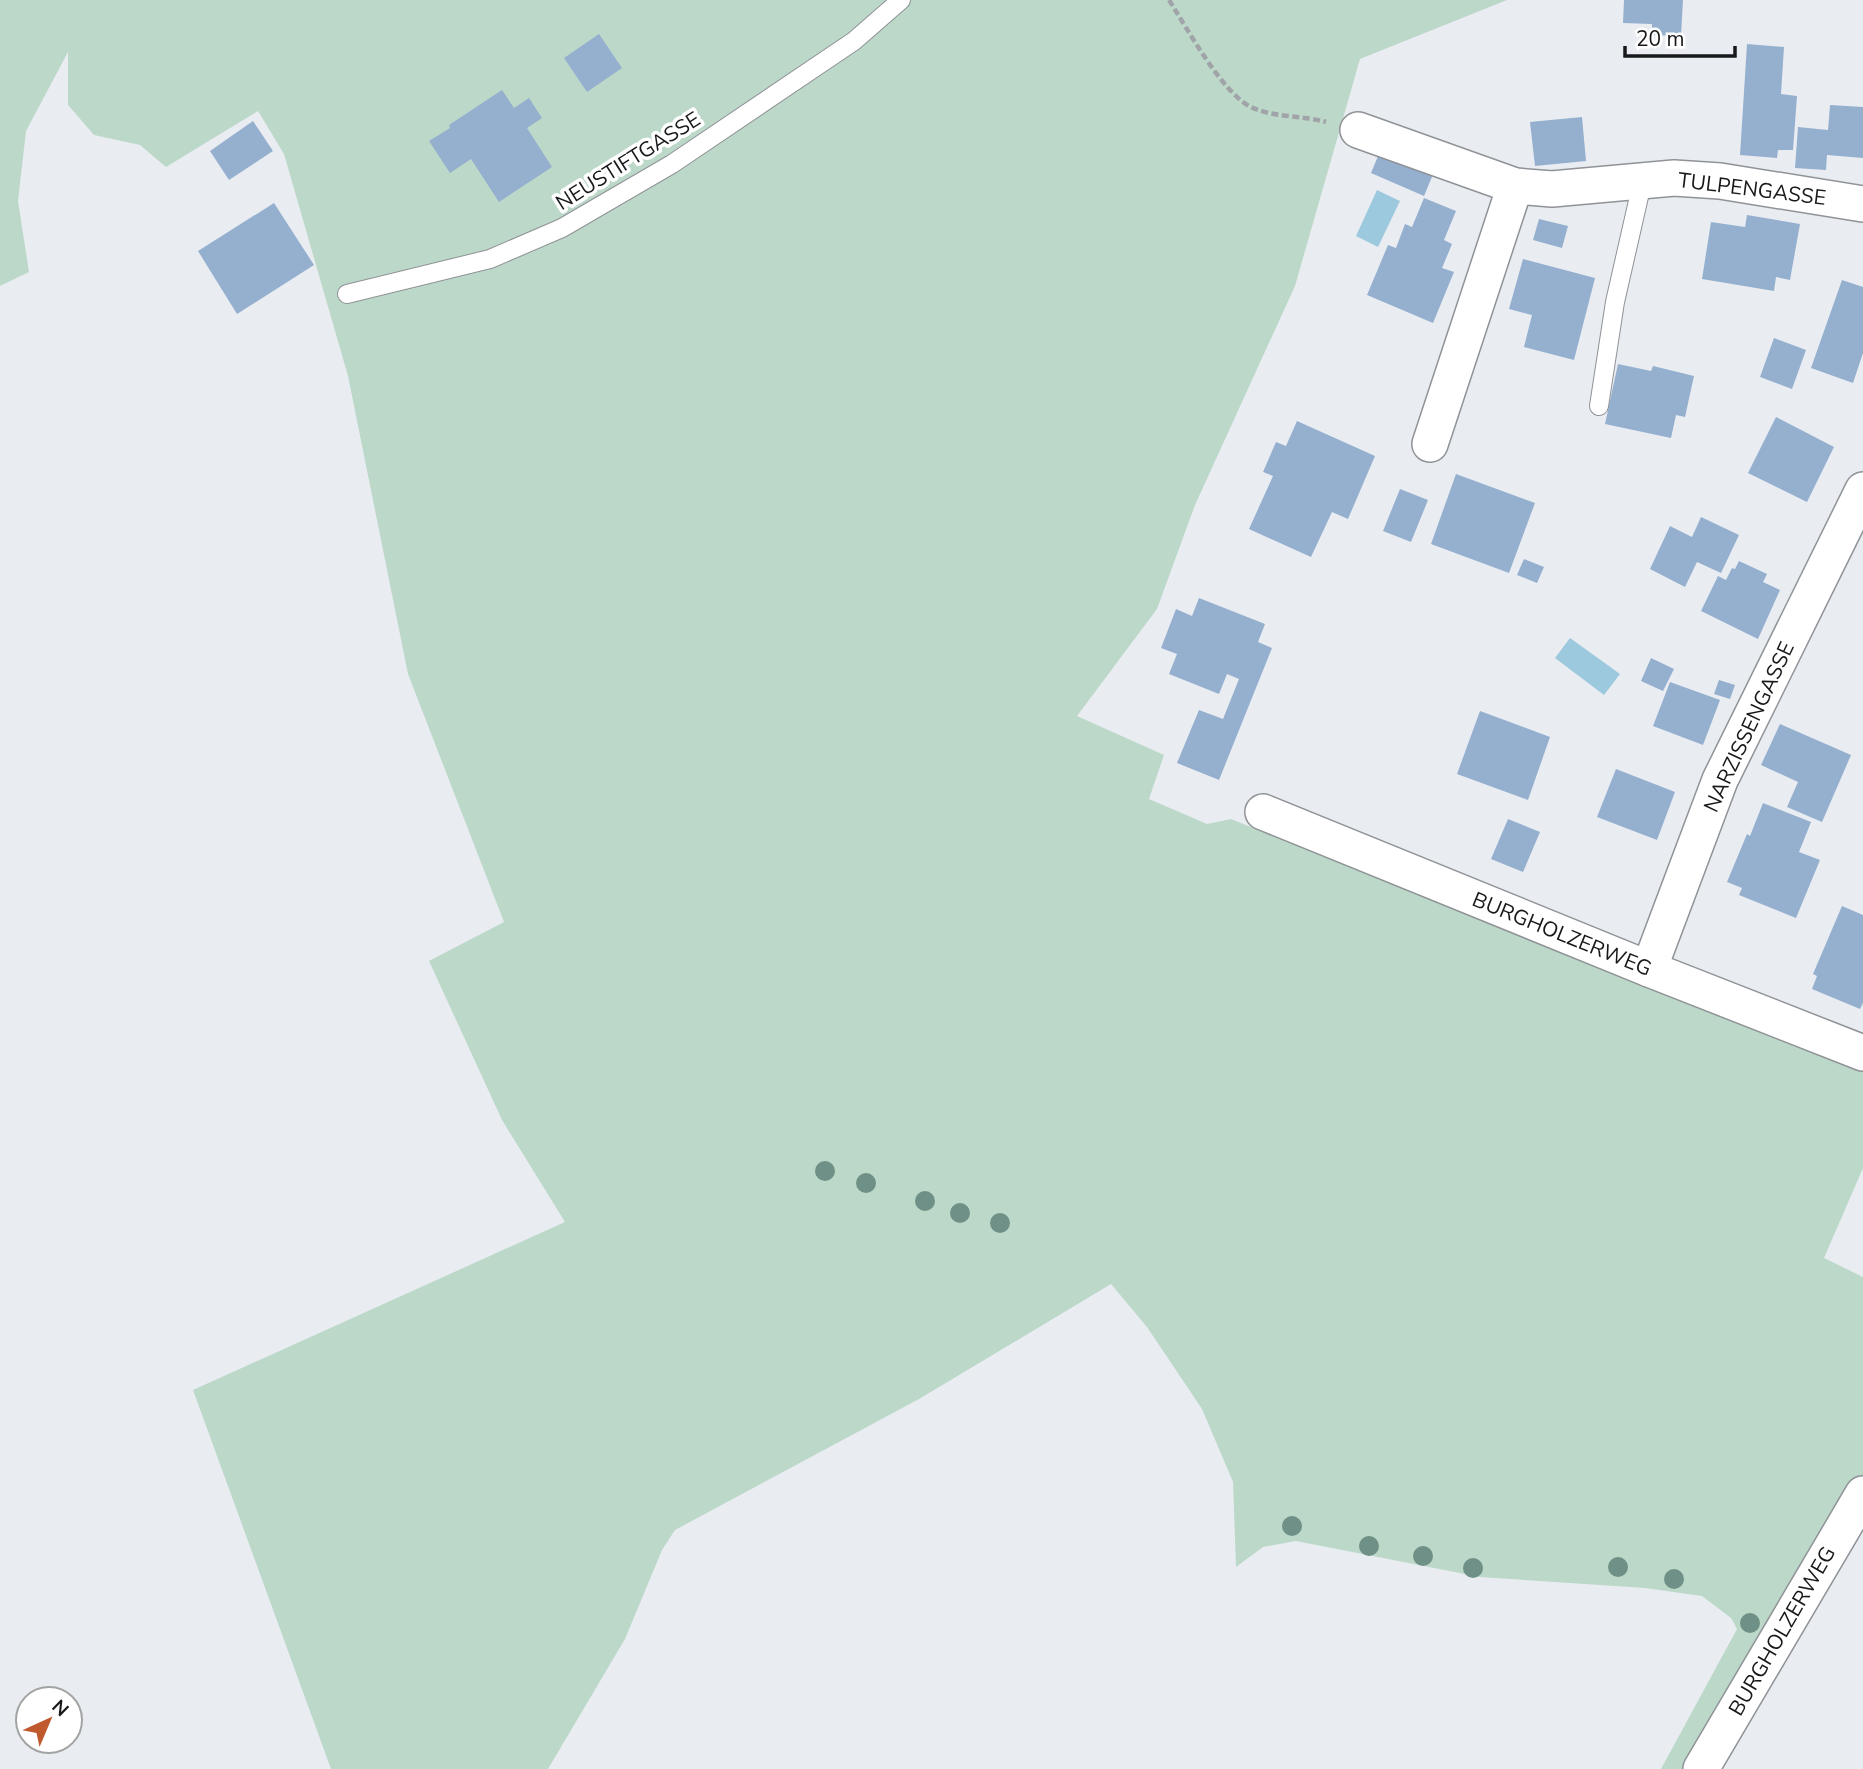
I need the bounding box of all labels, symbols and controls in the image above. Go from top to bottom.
scale bar [1625,14,1735,58]
text: 20 m [1636,25,1685,53]
street label: NEUSTIFTGASSE [550,105,706,217]
street label: TULPENGASSE [1676,166,1828,212]
street label: NARZISSENGASSE [1697,637,1801,817]
street label: BURGHOLZERWEG [1468,885,1656,983]
street label: BURGHOLZERWEG [1722,1541,1842,1721]
north arrow [14,1685,84,1755]
text: N [46,1694,74,1723]

